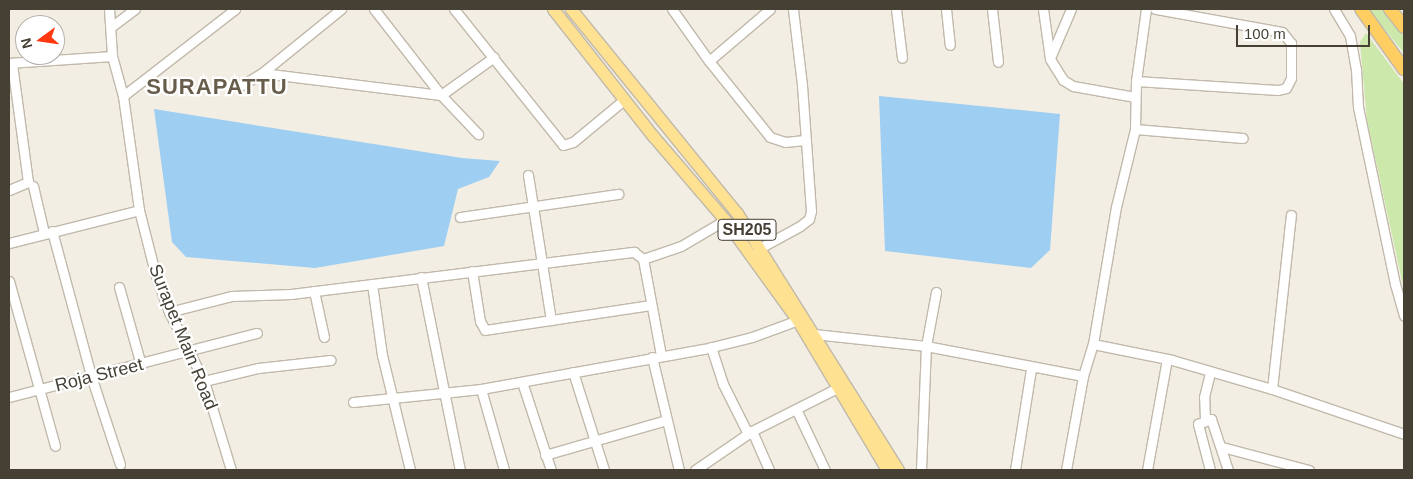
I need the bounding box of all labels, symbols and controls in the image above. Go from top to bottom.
north arrow [15,15,65,65]
scale bar [1238,15,1372,47]
text: 100 m [1244,25,1286,42]
text: N [17,37,35,50]
district label: SURAPATTU [145,74,289,100]
road number: SH205 [717,216,777,244]
street label: Surapet Main Road [144,261,222,413]
street label: Roja Street [53,354,145,396]

